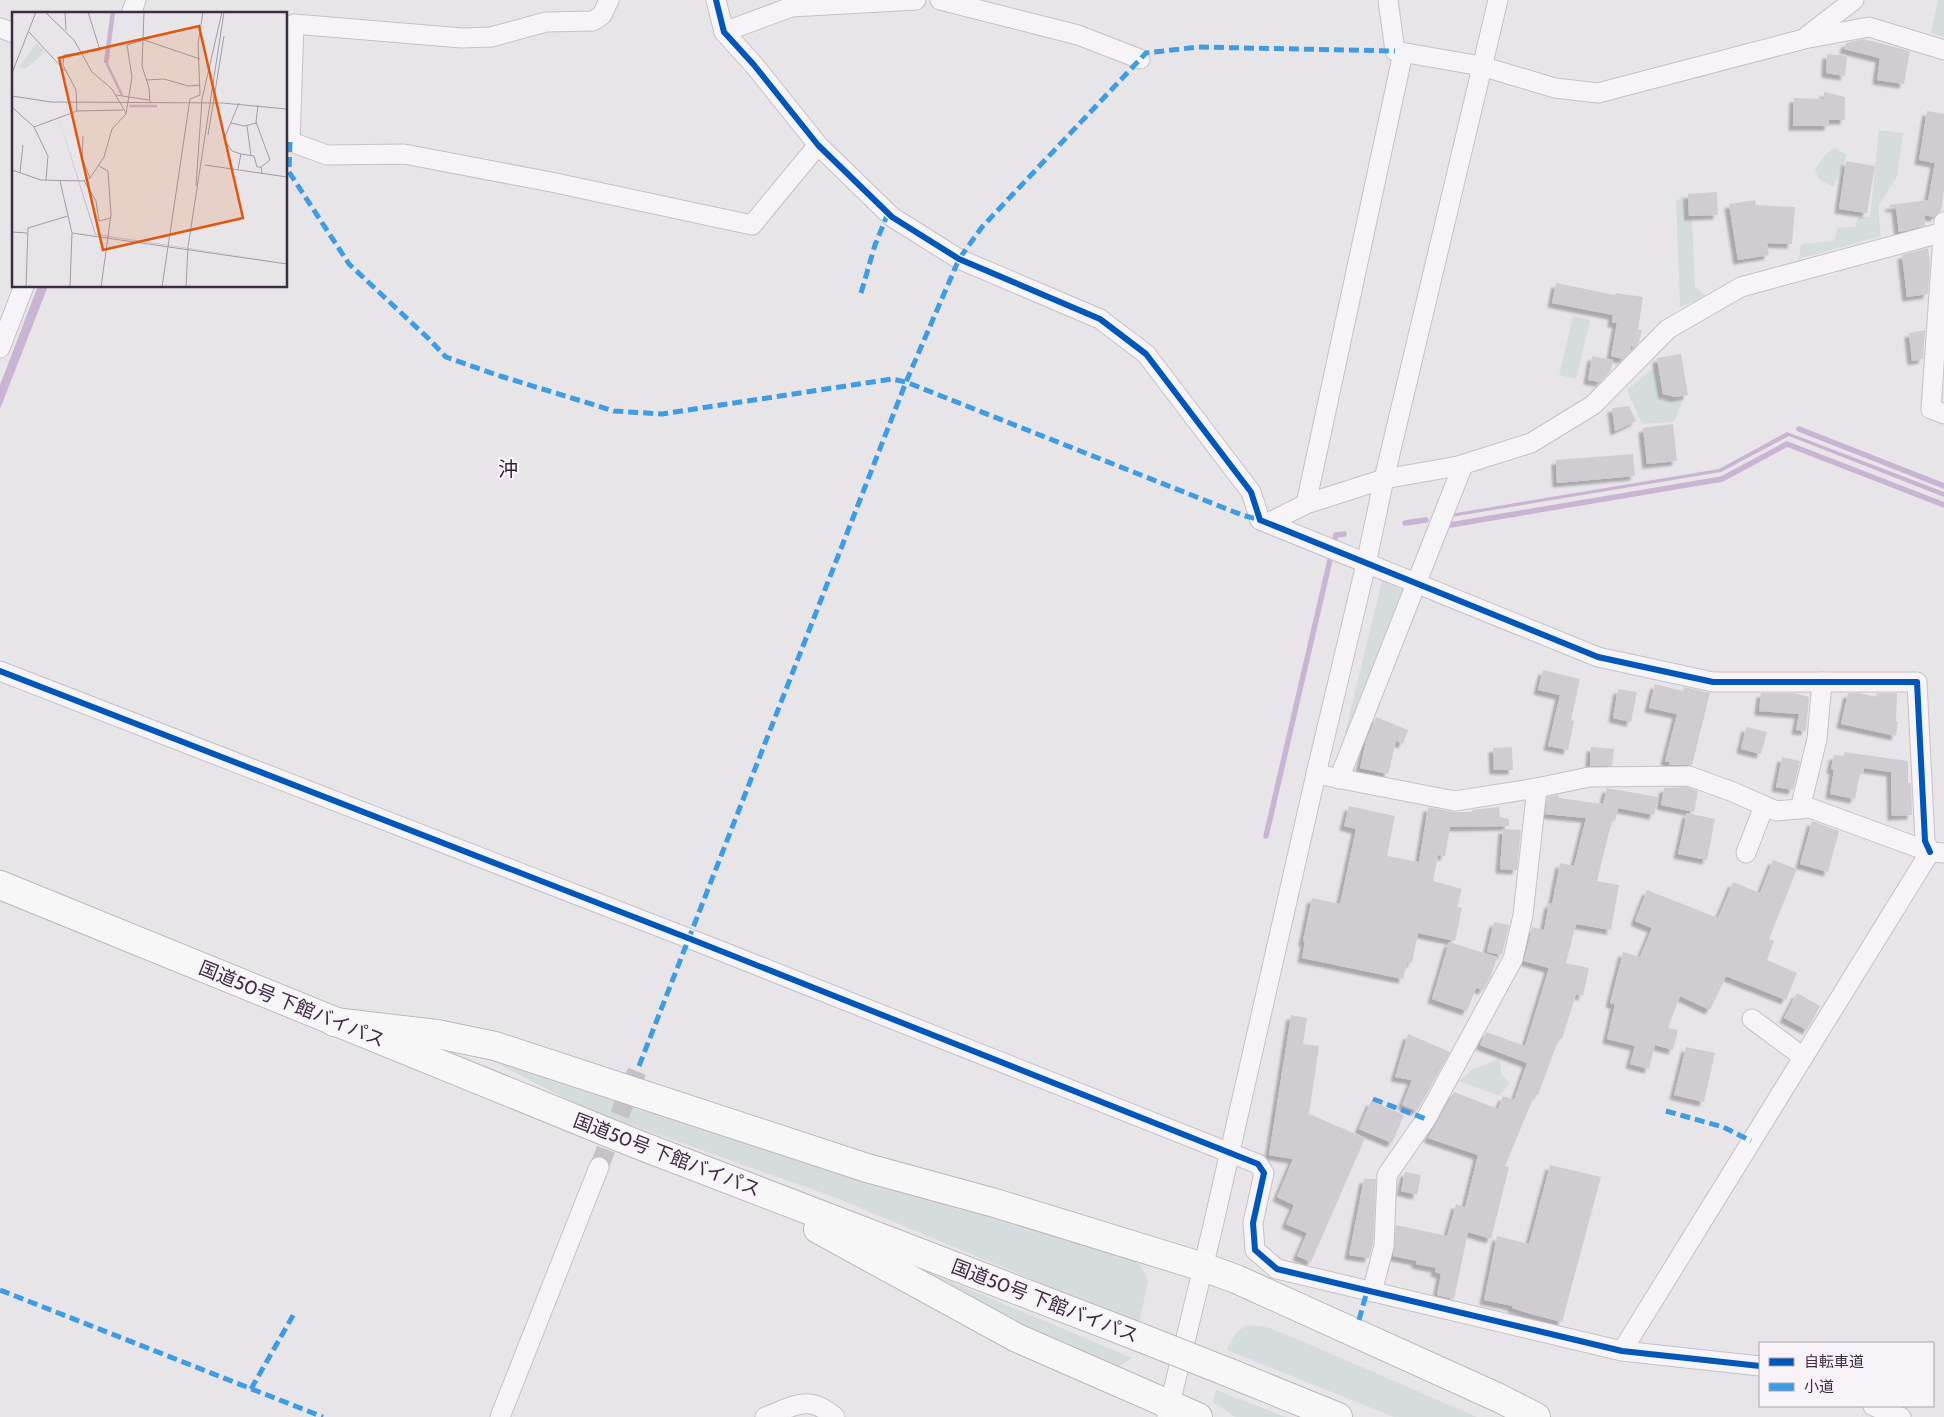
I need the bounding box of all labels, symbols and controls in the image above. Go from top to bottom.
inset map [12,12,288,288]
district label: 沖 [498,457,518,481]
street label: 国道50号 下館バイパス [196,956,388,1052]
street label: 国道50号 下館バイパス [570,1109,764,1201]
street label: 国道50号 下館バイパス [948,1255,1142,1347]
legend [1759,1342,1934,1407]
text: 自転車道 [1804,1353,1864,1371]
text: 小道 [1804,1378,1834,1396]

